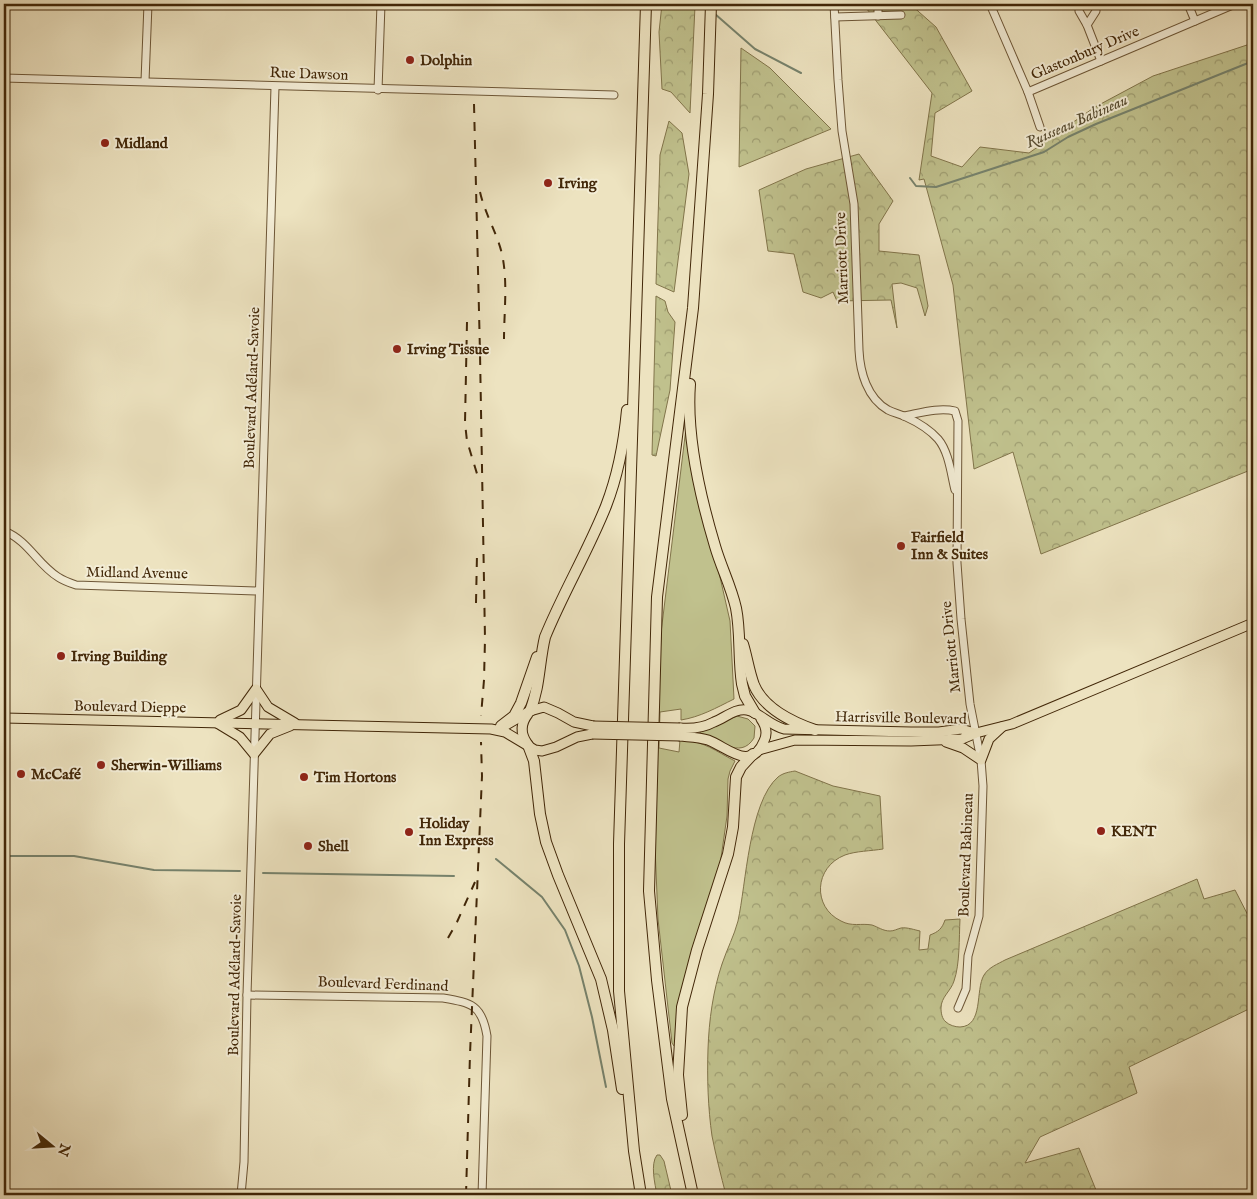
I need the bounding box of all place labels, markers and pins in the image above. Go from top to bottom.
place label: Dolphin [420,51,472,70]
marker: Dolphin [404,54,416,66]
place label: Midland [115,134,169,153]
marker: Midland [99,137,111,149]
place label: Irving [558,174,598,193]
marker: Irving [542,177,554,189]
place label: Irving Tissue [407,340,489,359]
marker: Irving Tissue [391,343,403,355]
place label: Fairfield Inn & Suites [911,528,989,564]
marker: Fairfield Inn & Suites [895,540,907,552]
place label: Irving Building [71,647,168,666]
marker: Irving Building [55,650,67,662]
place label: Sherwin-Williams [111,756,222,775]
marker: Sherwin-Williams [95,759,107,771]
place label: McCafé [31,765,81,784]
marker: McCafé [15,768,27,780]
place label: Tim Hortons [313,768,397,787]
marker: Tim Hortons [298,771,310,783]
place label: Holiday Inn Express [419,814,494,850]
place label: KENT [1111,822,1157,841]
marker: KENT [1095,825,1107,837]
marker: Holiday Inn Express [403,826,415,838]
place label: Shell [318,837,350,856]
marker: Shell [302,840,314,852]

